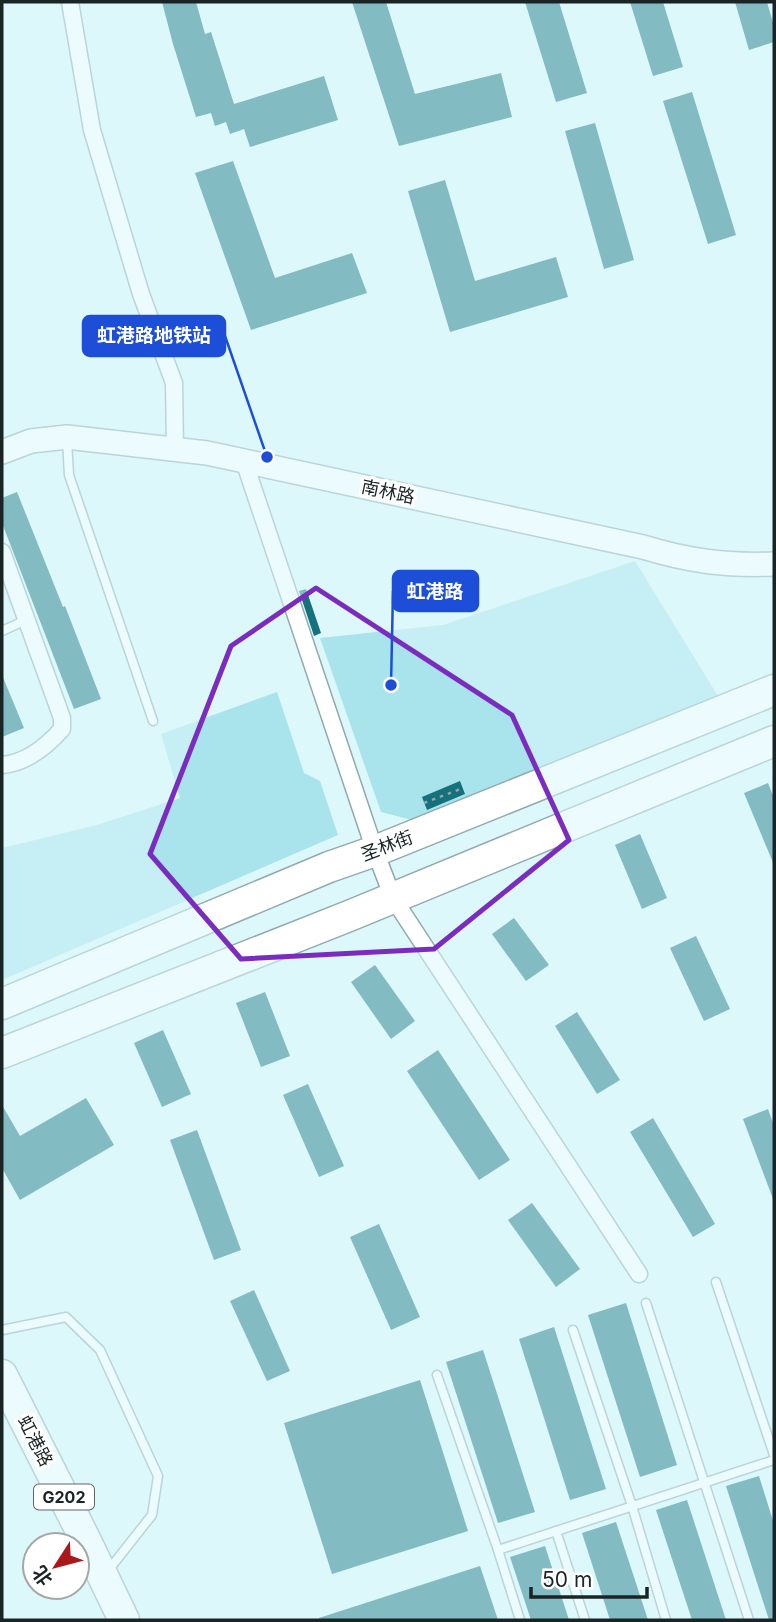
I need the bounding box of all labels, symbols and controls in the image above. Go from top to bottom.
callout: 虹港路地铁站 [83,316,225,356]
text: 虹港路地铁站 [97,324,211,347]
street label: 南林路 [360,476,417,507]
callout: 虹港路 [393,571,478,611]
text: 虹港路 [406,580,464,603]
street label: 圣林街 [358,826,416,865]
street label: 虹港路 [14,1412,57,1470]
road number: G202 [34,1484,94,1510]
north arrow [21,1531,91,1601]
scale bar [531,1556,646,1600]
text: 北 [28,1561,58,1590]
text: 50 m [542,1567,592,1592]

